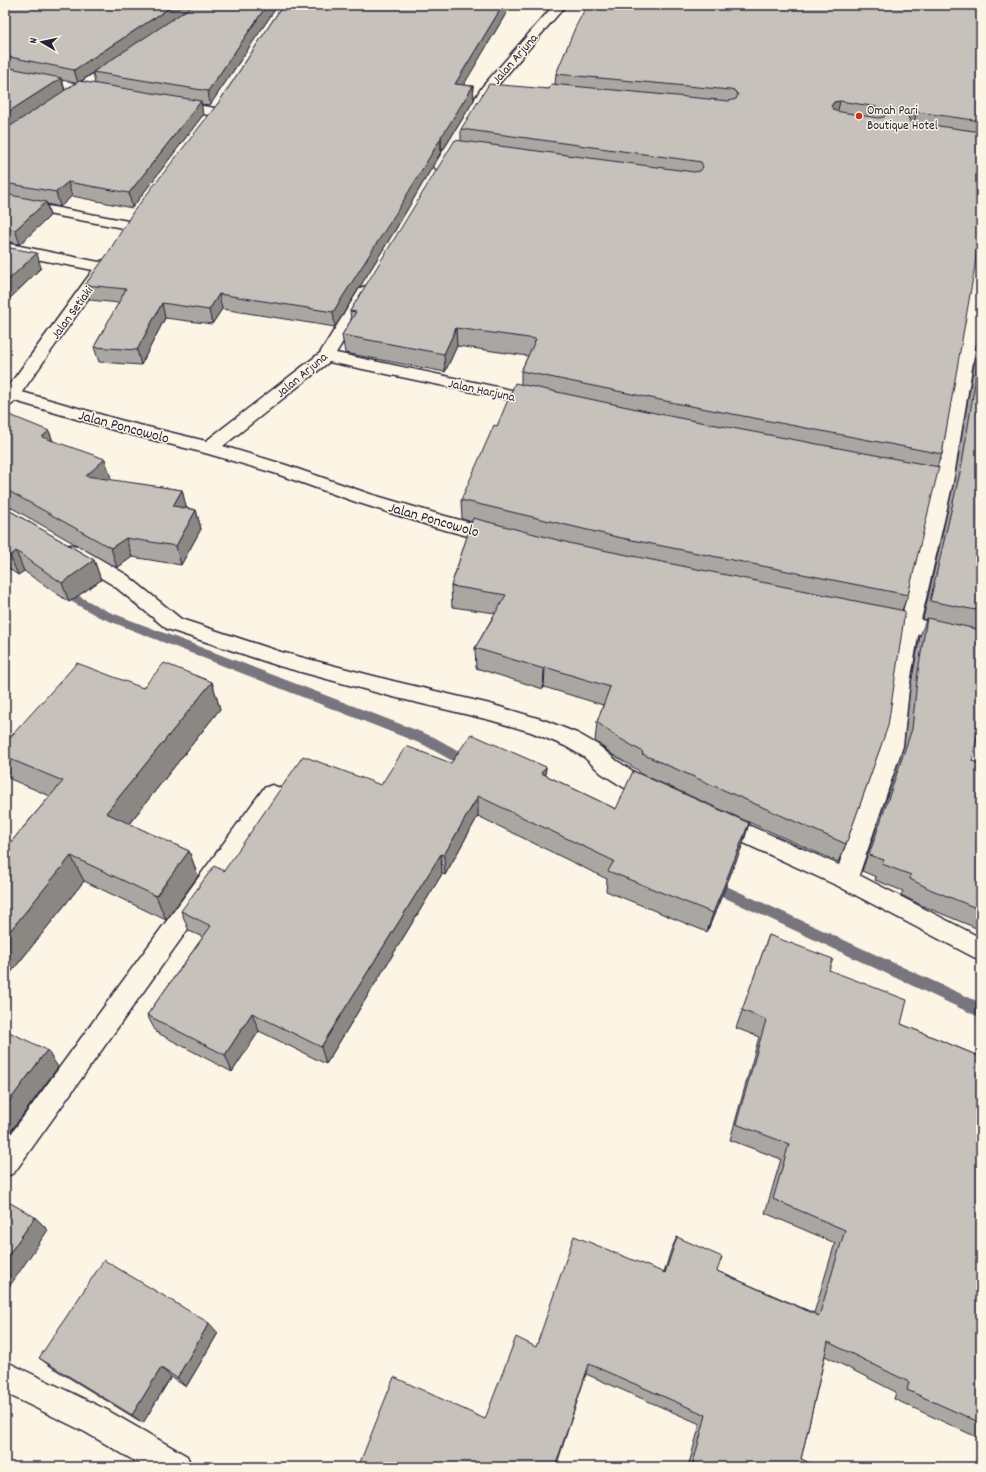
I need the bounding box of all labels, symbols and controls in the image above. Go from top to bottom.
north arrow [22,22,62,62]
street label: Jalan Arjuna [488,29,544,89]
text: N [26,36,43,45]
place label: Omah Pari Boutique Hotel [867,102,938,136]
marker: Omah Pari Boutique Hotel [854,111,864,121]
street label: Jalan Setiaki [47,283,99,344]
street label: Jalan Arjuna [273,348,333,403]
street label: Jalan Harjuna [446,375,517,408]
street label: Jalan Poncowolo [76,405,172,451]
street label: Jalan Poncowolo [386,498,482,544]

